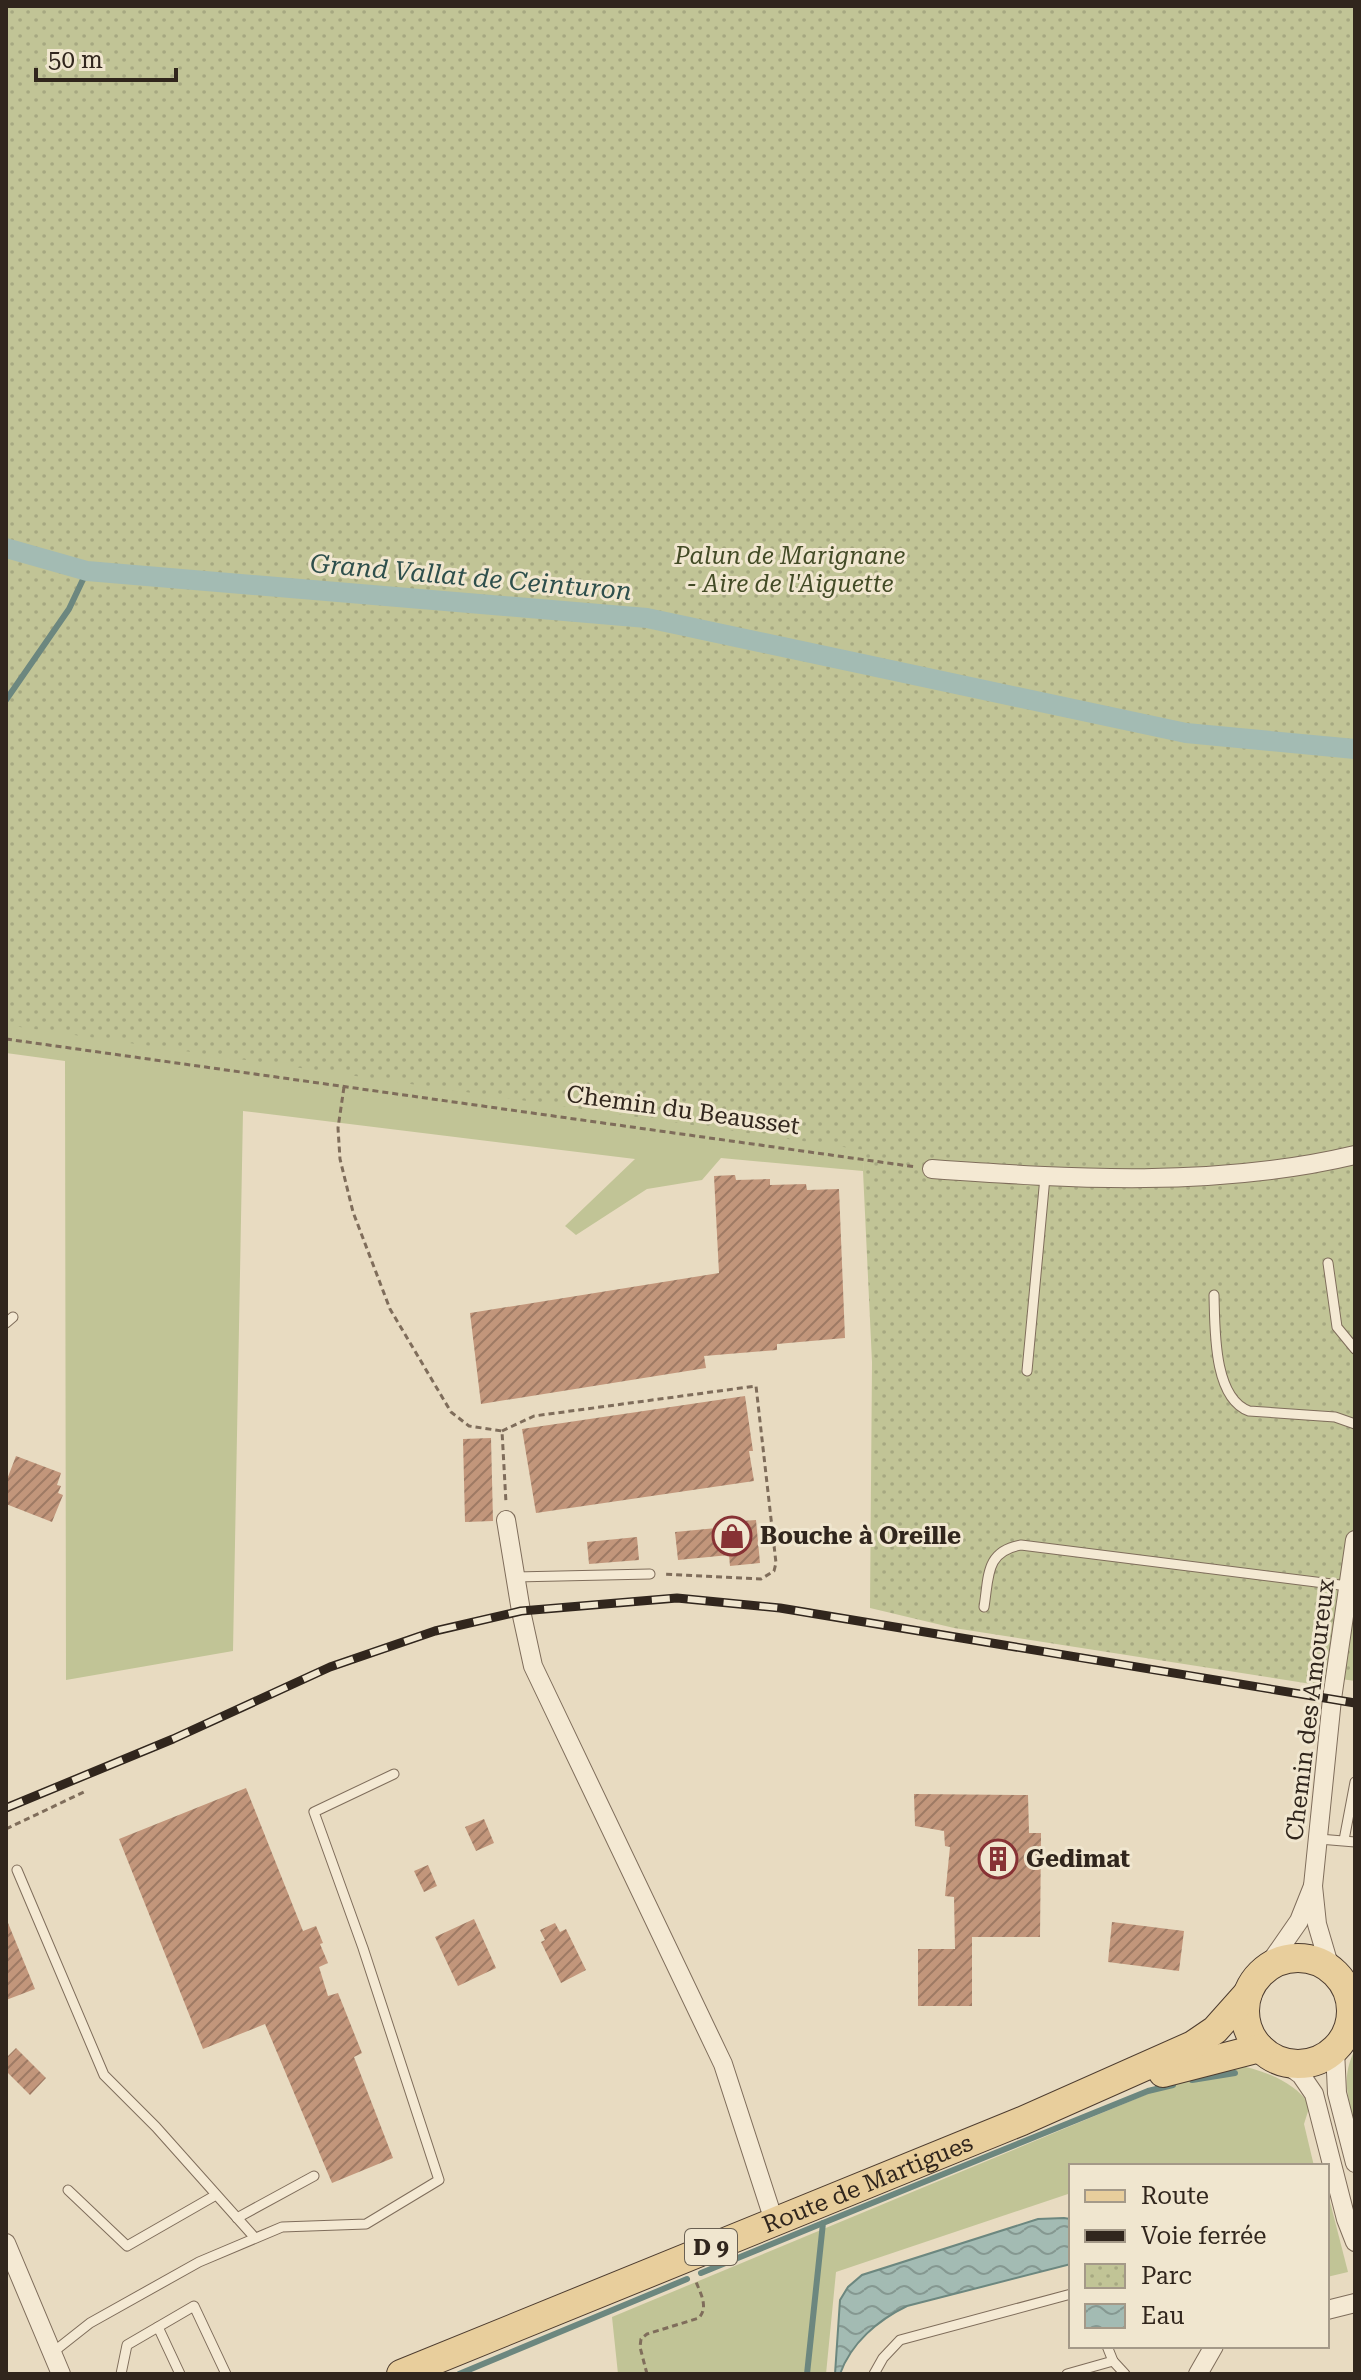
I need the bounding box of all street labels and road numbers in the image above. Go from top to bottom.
street label: Chemin du Beausset [565,1080,801,1140]
street label: Chemin des Amoureux [1280,1577,1340,1842]
street label: Route de Martigues [759,2129,977,2239]
road number: D 9 [685,2229,737,2265]

